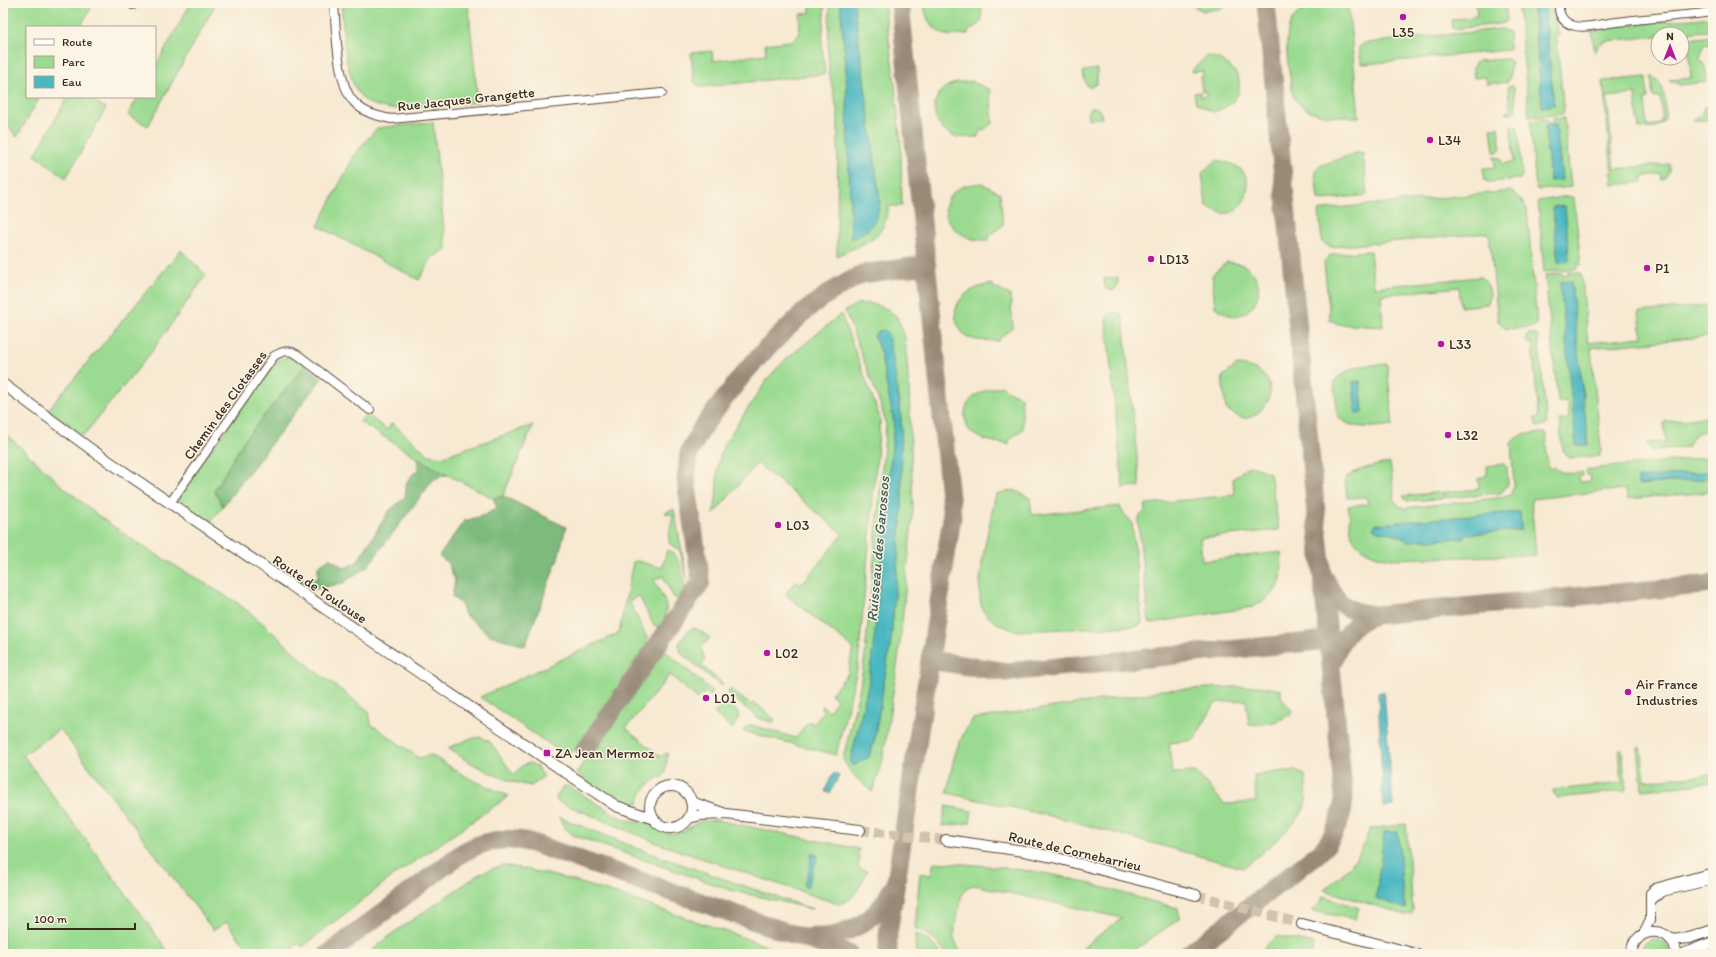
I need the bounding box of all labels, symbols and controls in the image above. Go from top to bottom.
marker: L35 [1398,12,1408,22]
place label: L35 [1392,24,1414,41]
legend [26,26,156,98]
north arrow [1650,26,1690,66]
text: N [1666,30,1674,43]
text: Route [62,35,92,49]
text: Parc [62,55,85,69]
text: Eau [62,75,82,89]
street label: Rue Jacques Grangette [397,84,536,115]
place label: L34 [1438,132,1462,149]
marker: L34 [1425,135,1435,145]
place label: LD13 [1159,251,1189,268]
marker: LD13 [1146,254,1156,264]
place label: P1 [1655,260,1670,277]
marker: P1 [1642,263,1652,273]
place label: L33 [1449,336,1472,353]
marker: L33 [1436,339,1446,349]
street label: Chemin des Clotasses [180,347,271,463]
place label: L32 [1456,427,1479,444]
marker: L32 [1443,430,1453,440]
water label: Ruisseau des Garossos [863,474,893,622]
place label: L03 [786,517,810,534]
marker: L03 [773,520,783,530]
street label: Route de Toulouse [269,552,370,627]
place label: L02 [775,645,799,662]
marker: L02 [762,648,772,658]
place label: Air France Industries [1636,676,1698,709]
marker: Air France Industries [1623,687,1633,697]
place label: L01 [714,690,737,707]
marker: L01 [701,693,711,703]
place label: ZA Jean Mermoz [555,745,655,762]
marker: ZA Jean Mermoz [542,748,552,758]
street label: Route de Cornebarrieu [1007,828,1143,875]
scale bar [28,905,135,931]
text: 100 m [34,912,67,926]

